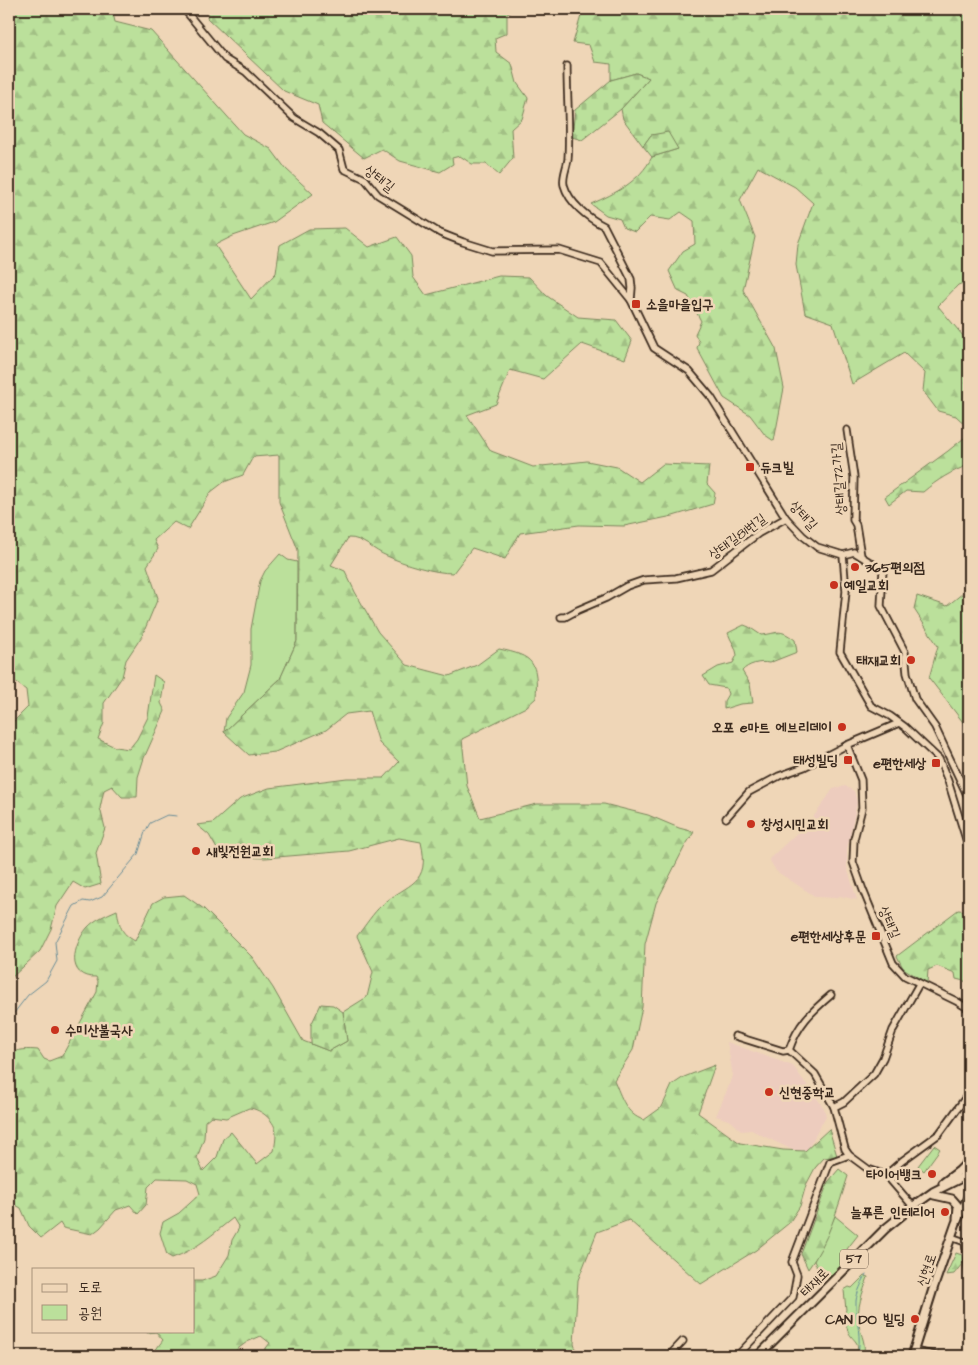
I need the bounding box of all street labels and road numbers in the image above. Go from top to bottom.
street label: 상태길 [360,161,399,198]
street label: 상태길72가길 [826,441,852,516]
street label: 상태길 [785,496,822,535]
street label: 상태길81번길 [705,509,771,565]
street label: 상태길 [873,903,905,943]
road number: 57 [840,1250,868,1268]
street label: 신현로 [912,1251,942,1290]
street label: 태재로 [796,1264,834,1302]

